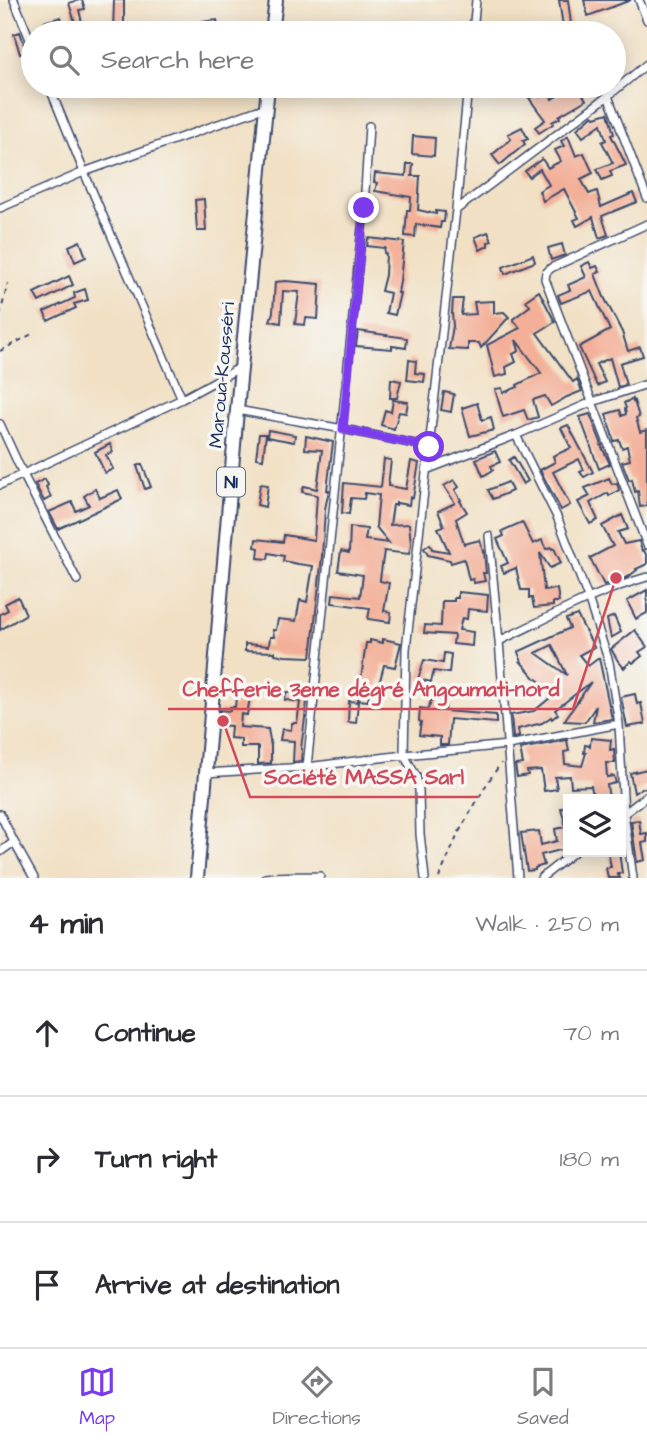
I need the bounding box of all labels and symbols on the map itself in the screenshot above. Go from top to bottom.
route end [348,192,379,223]
street label: Maroua-Kousséri [203,301,242,449]
route start [413,431,444,462]
road number: N1 [217,468,245,496]
callout: Chefferie 3eme dégré Angoumati-nord [168,667,573,709]
text: Chefferie 3eme dégré Angoumati-nord [182,675,560,706]
callout: Société MASSA Sarl [250,755,478,797]
text: Société MASSA Sarl [263,763,465,792]

